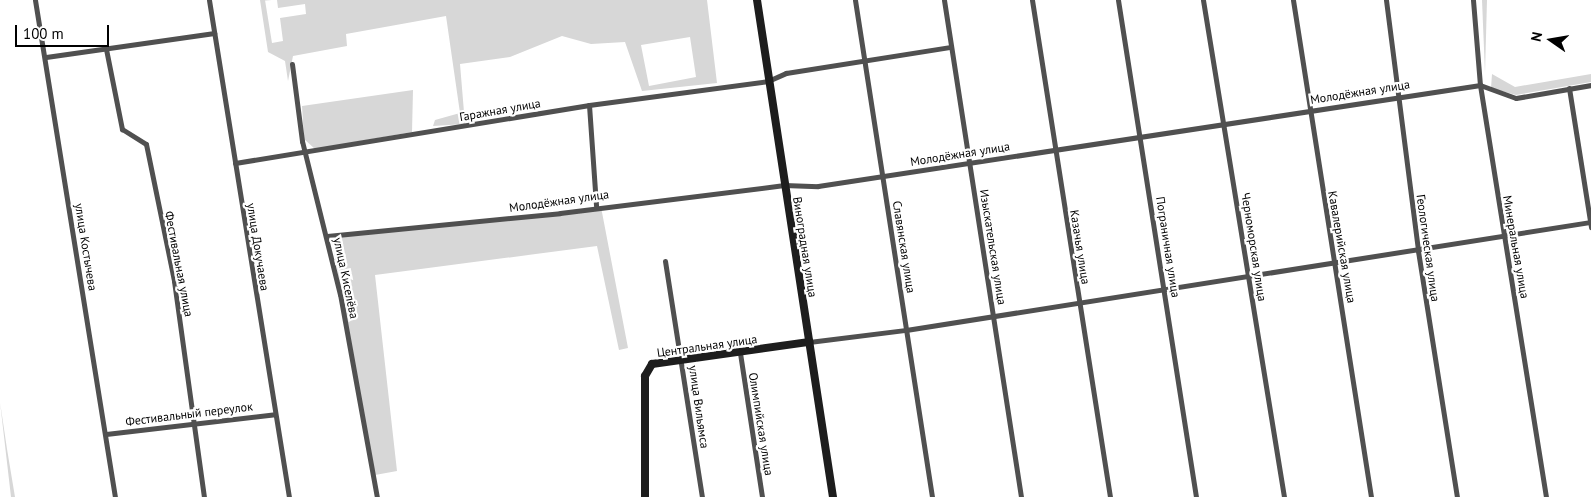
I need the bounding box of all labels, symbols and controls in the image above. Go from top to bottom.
scale bar [18,15,111,47]
north arrow [1526,15,1576,65]
text: 100 m [23,24,64,43]
text: N [1527,30,1546,43]
street label: Молодёжная улица [1309,77,1411,107]
street label: Гаражная улица [458,96,542,124]
street label: Молодёжная улица [909,139,1011,169]
street label: Молодёжная улица [508,187,610,215]
street label: Изыскательская улица [977,188,1009,306]
street label: Кавалерийская улица [1325,190,1359,304]
street label: Черноморская улица [1238,192,1270,302]
street label: Геологическая улица [1413,193,1443,303]
street label: Минеральная улица [1500,194,1532,300]
street label: Виноградная улица [790,196,820,298]
street label: Пограничная улица [1153,196,1183,298]
street label: Славянская улица [890,200,918,294]
street label: улица Костычева [72,202,100,292]
street label: улица Докучаева [244,202,272,292]
street label: Казачья улица [1067,209,1093,285]
street label: Фестивальная улица [162,210,196,318]
street label: улица Киселёва [330,236,362,320]
street label: Центральная улица [656,332,758,360]
street label: улица Вильямса [686,365,712,449]
street label: Олимпийская улица [746,371,776,477]
street label: Фестивальный переулок [125,399,253,429]

